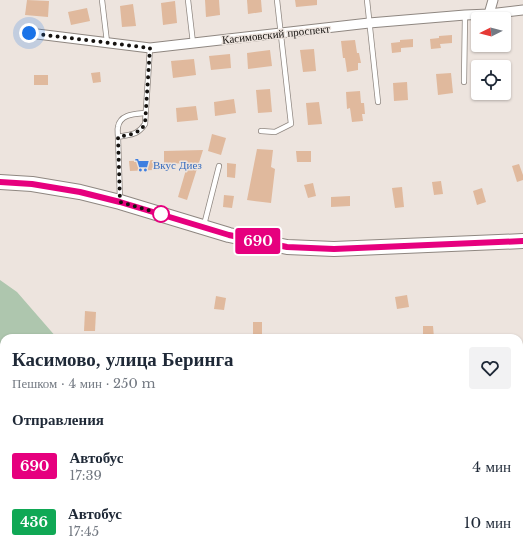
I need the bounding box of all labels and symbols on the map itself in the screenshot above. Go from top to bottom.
north arrow [471,12,511,52]
street label: Касимовский проспект [221,21,331,47]
your location [19,23,39,43]
supermarket icon: Вкус Диез [134,157,150,173]
place label: Вкус Диез [153,158,202,172]
unlabelled marker [152,205,170,223]
line badge: 690 [235,228,281,254]

